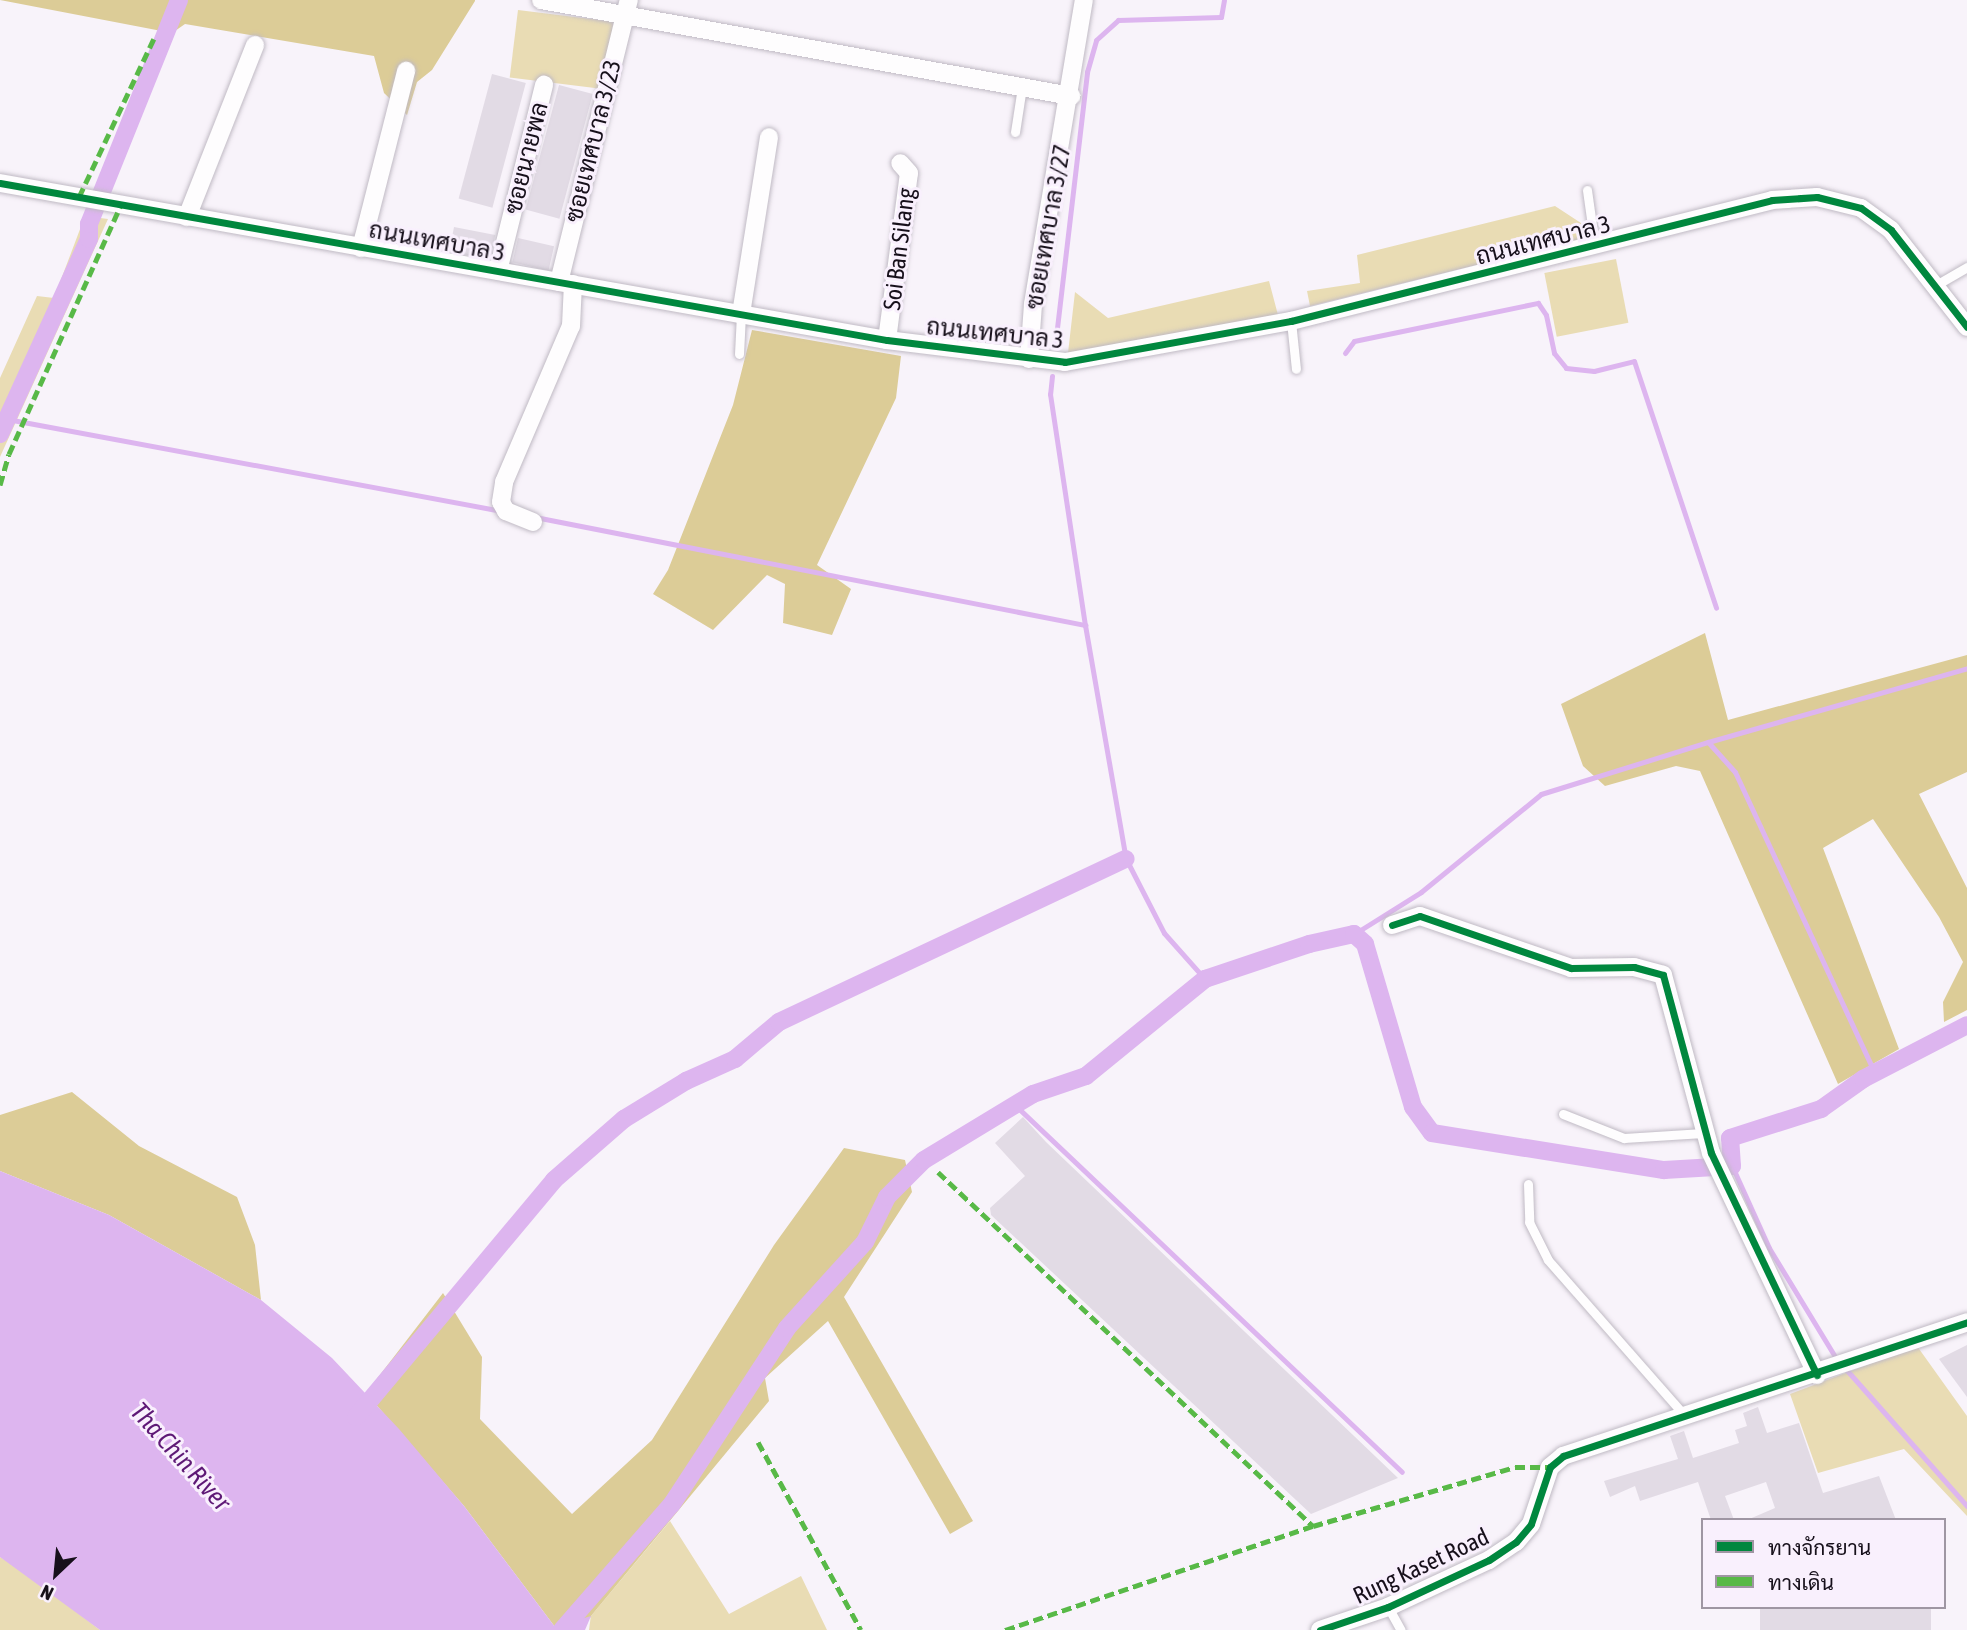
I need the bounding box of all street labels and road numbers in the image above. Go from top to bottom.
street label: ซอยเทศบาล 3/23 [559,57,627,225]
street label: ซอยนายพล [498,99,554,217]
street label: ซอยเทศบาล 3/27 [1019,142,1077,312]
street label: Soi Ban Silang [877,186,921,312]
street label: ถนนเทศบาล 3 [1473,209,1613,271]
street label: ถนนเทศบาล 3 [367,215,507,267]
street label: ถนนเทศบาล 3 [925,311,1065,355]
street label: Rung Kaset Road [1348,1522,1494,1610]

